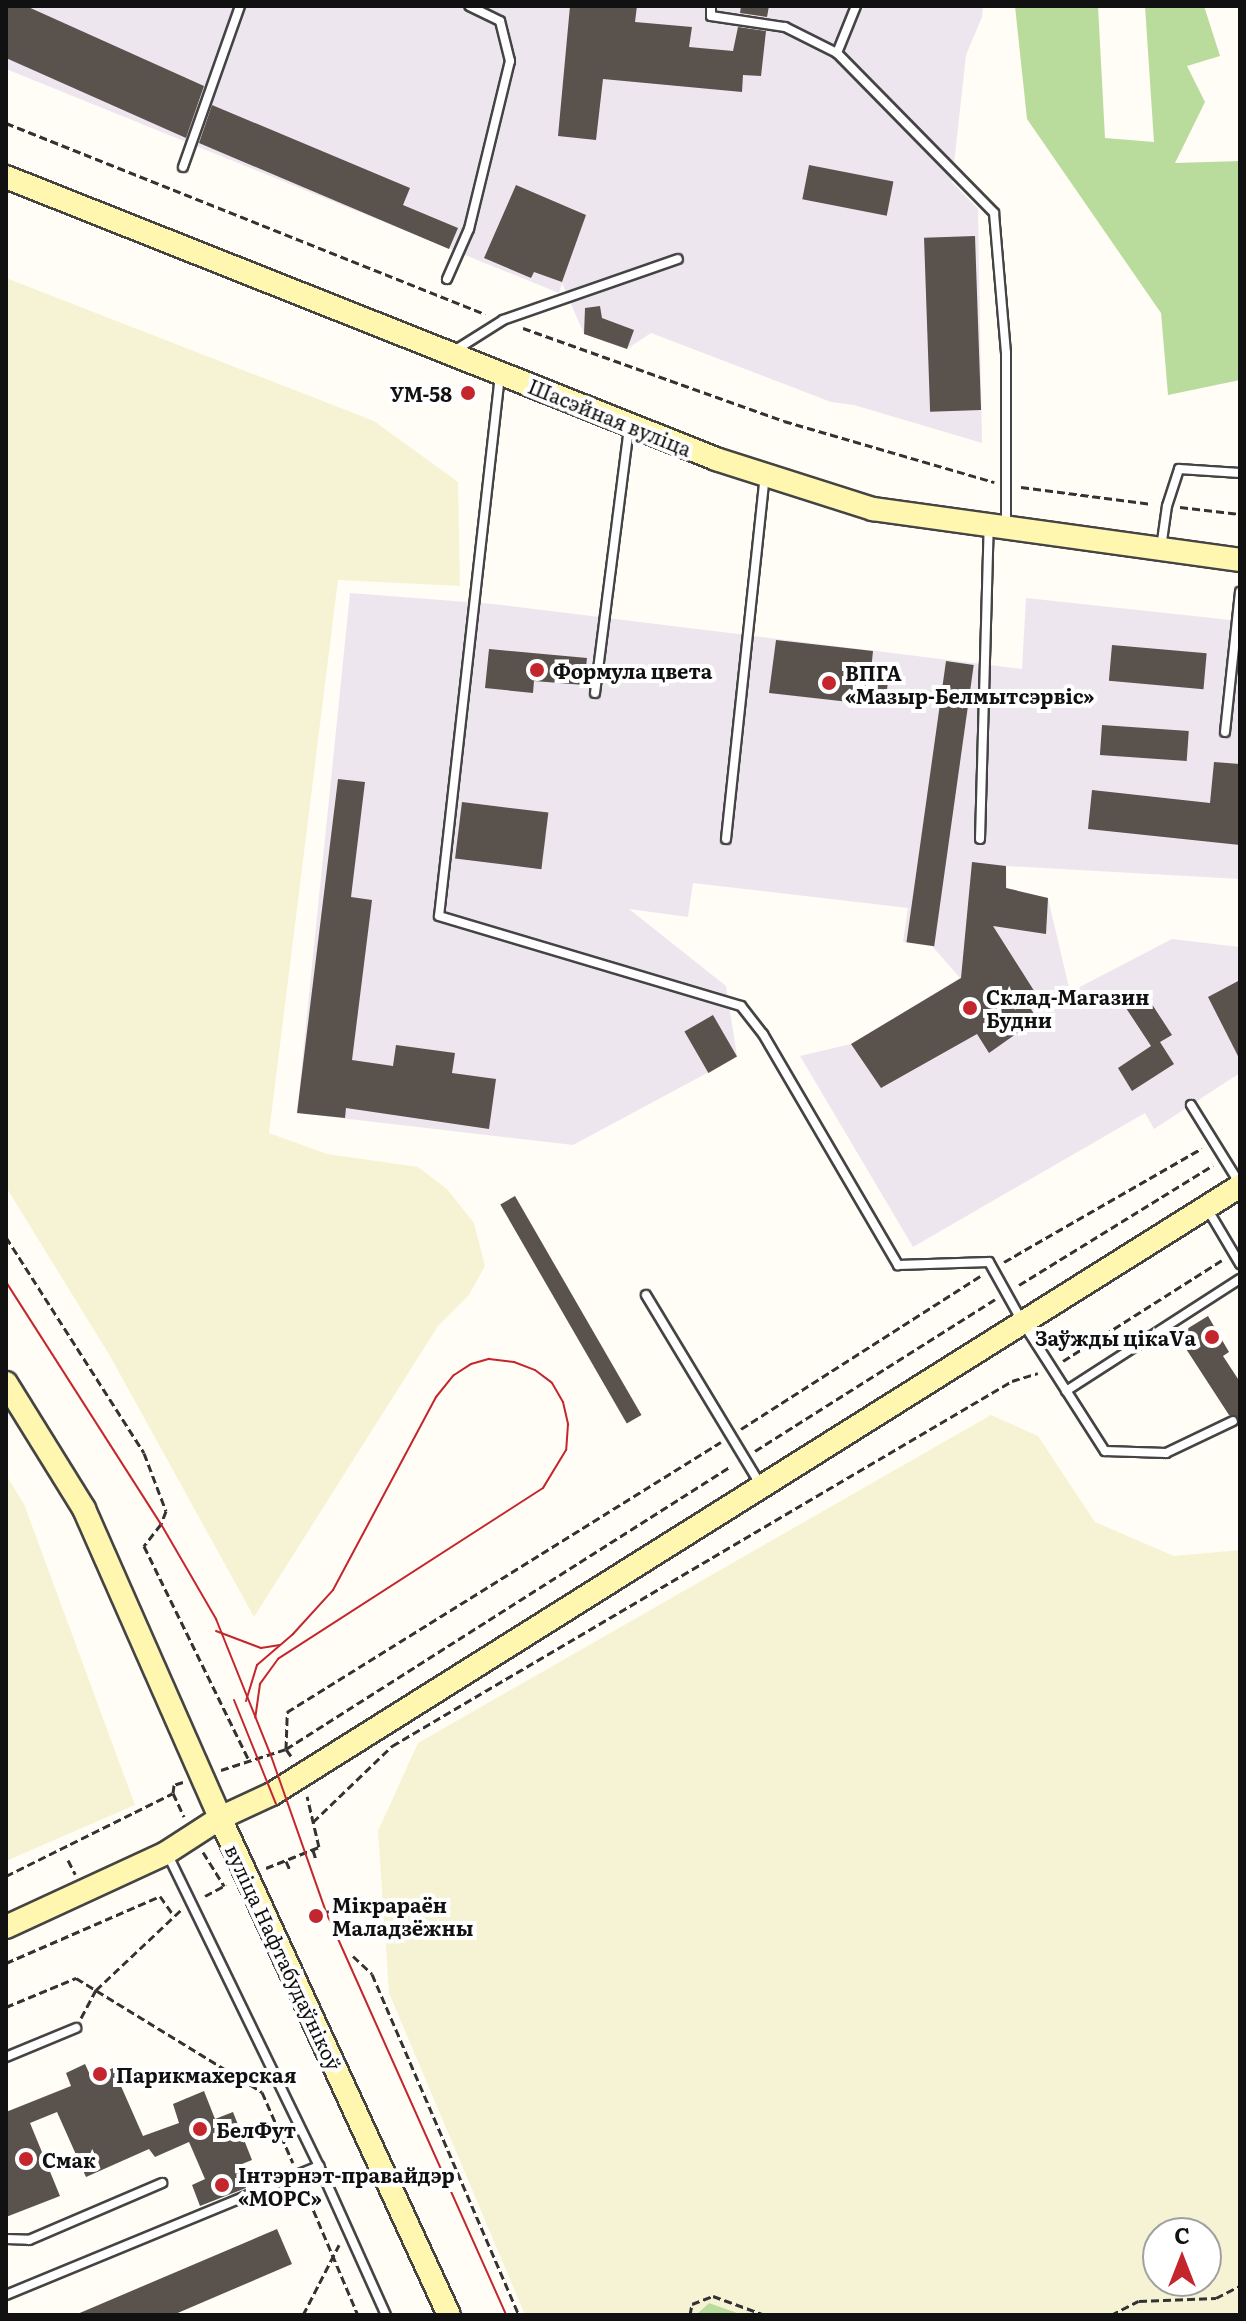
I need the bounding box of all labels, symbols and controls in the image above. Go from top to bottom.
street label: Шасэйная вуліца [525,373,695,461]
place label: УМ-58 [390,381,452,405]
marker: УМ-58 [459,384,477,402]
place label: Формула цвета [553,658,712,682]
place label: ВПГА «Мазыр-Белмытсэрвіс» [845,660,1094,707]
marker: Формула цвета [528,661,546,679]
marker: ВПГА «Мазыр-Белмытсэрвіс» [820,674,838,692]
place label: Склад-Магазин Будни [986,984,1149,1031]
marker: Склад-Магазин Будни [961,999,979,1017]
place label: Заўжды цікаVа [1035,1325,1196,1349]
marker: Заўжды цікаVа [1203,1328,1221,1346]
street label: вуліца Нафтабудаўнікоў [221,1840,347,2074]
place label: Мікрараён Маладзёжны [332,1892,473,1939]
marker: Мікрараён Маладзёжны [307,1907,325,1925]
place label: Парикмахерская [116,2062,296,2086]
marker: Парикмахерская [91,2065,109,2083]
place label: БелФут [216,2117,296,2141]
marker: БелФут [191,2120,209,2138]
place label: Смак [42,2147,96,2171]
marker: Смак [17,2150,35,2168]
place label: Інтэрнэт-правайдэр «МОРС» [238,2162,455,2209]
marker: Інтэрнэт-правайдэр «МОРС» [213,2176,231,2194]
north arrow [1142,2217,1222,2297]
text: С [1174,2218,1190,2251]

